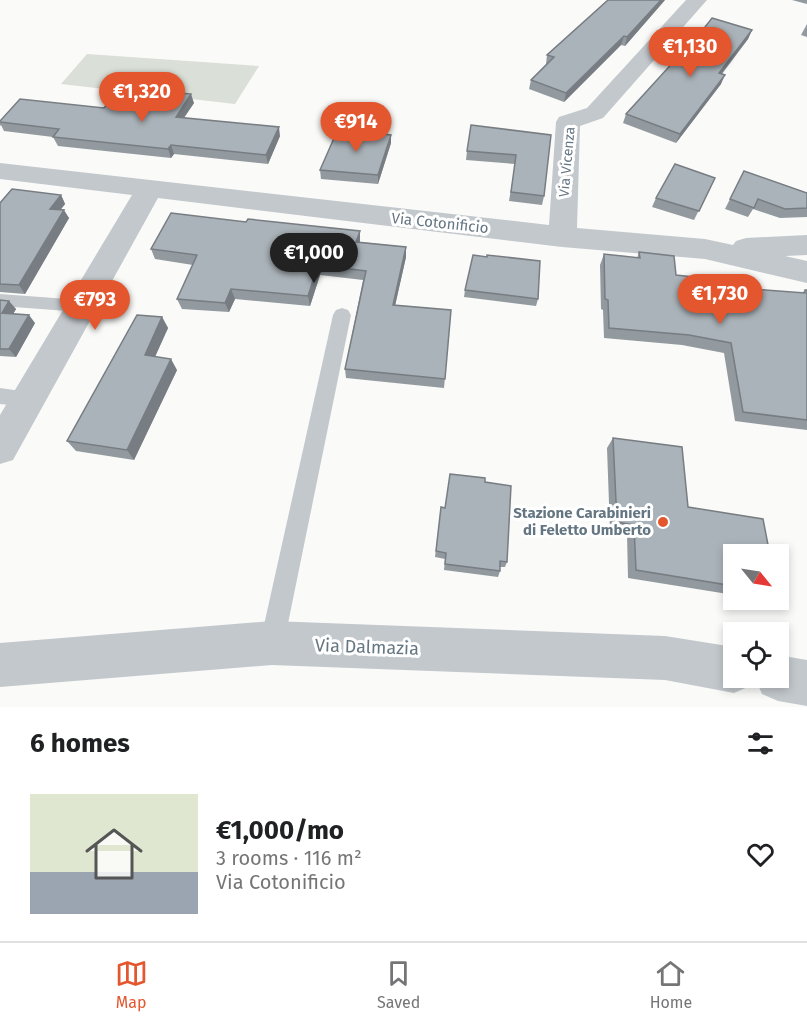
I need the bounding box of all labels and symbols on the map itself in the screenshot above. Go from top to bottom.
pin: €1,130 [641,27,739,78]
pin: €1,320 [93,72,191,123]
pin: €914 [320,102,392,153]
street label: Via Vicenza [555,126,579,198]
street label: Via Cotonificio [391,209,489,237]
pin: €1,000 [265,233,363,284]
pin: €1,730 [671,274,769,325]
pin: €793 [59,280,131,331]
place label: Stazione Carabinieri di Feletto Umberto [513,504,651,539]
marker: Stazione Carabinieri di Feletto Umberto [656,515,670,529]
north arrow [723,544,789,610]
street label: Via Dalmazia [315,634,419,660]

